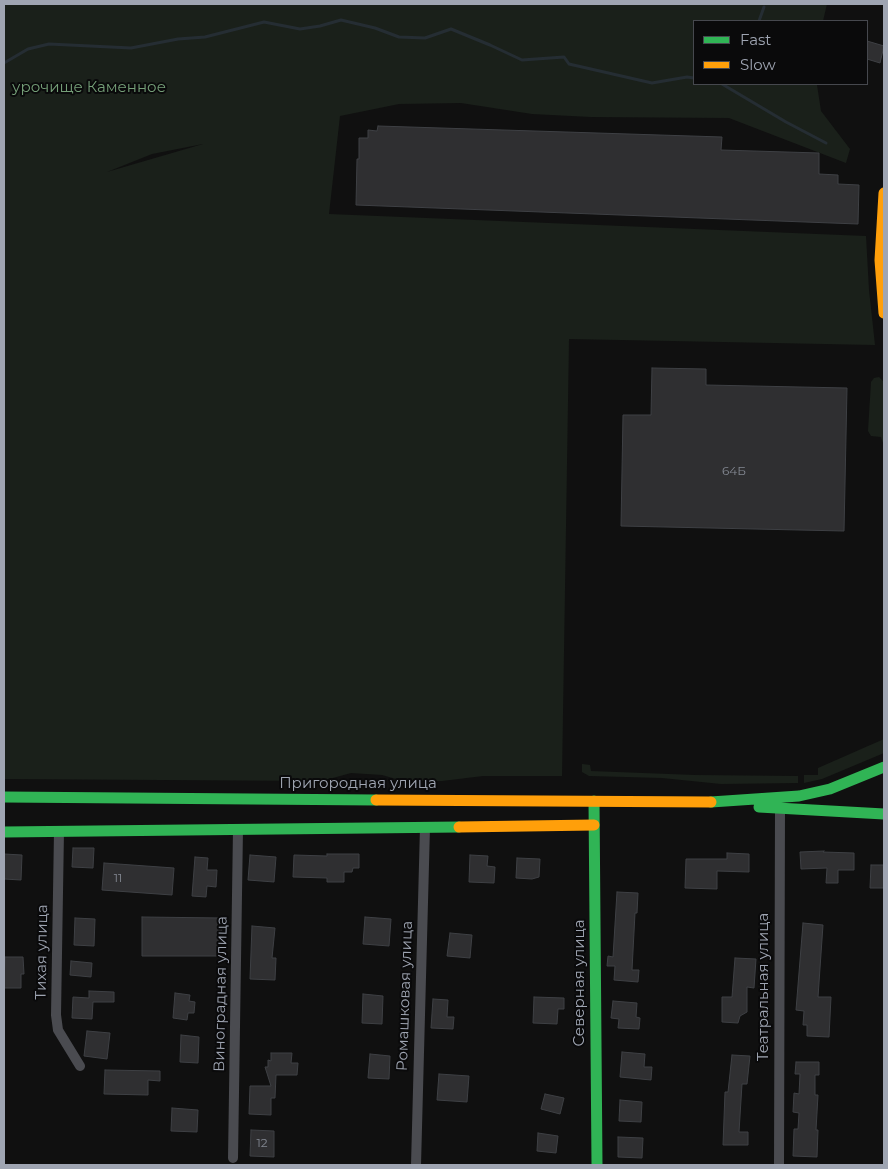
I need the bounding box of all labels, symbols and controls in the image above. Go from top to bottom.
legend [693,20,868,85]
text: Fast [740,30,771,49]
text: Slow [740,55,776,74]
park label: урочище Каменное [12,79,166,97]
house number: 64Б [722,464,746,478]
street label: Пригородная улица [279,775,437,793]
house number: 11 [114,871,122,885]
street label: Тихая улица [32,904,52,1000]
street label: Театральная улица [755,913,773,1061]
street label: Виноградная улица [211,916,231,1072]
street label: Северная улица [571,919,589,1047]
street label: Ромашковая улица [393,921,417,1071]
house number: 12 [256,1136,268,1150]

